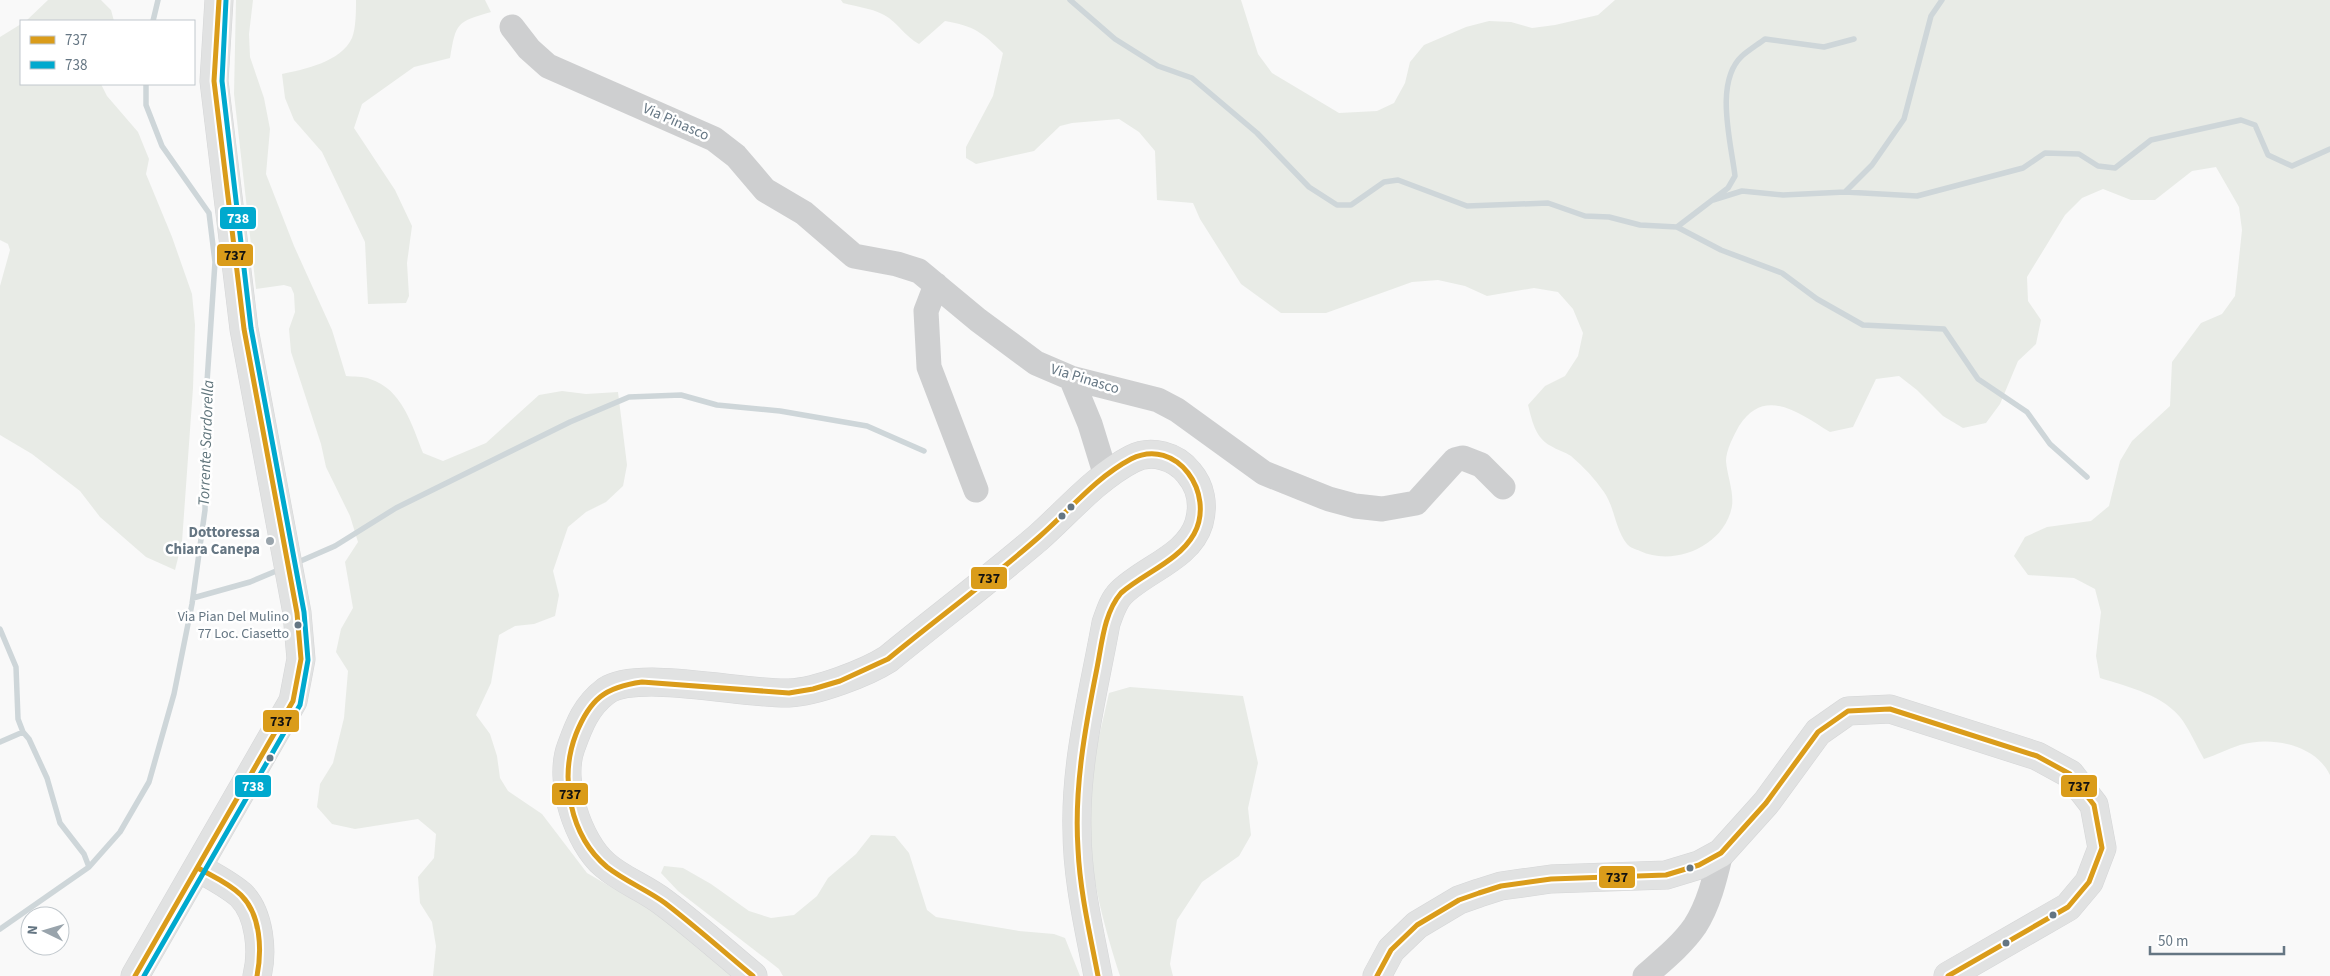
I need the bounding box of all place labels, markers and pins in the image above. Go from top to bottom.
unlabelled marker [1066,502,1076,512]
unlabelled marker [1057,511,1067,521]
place label: Dottoressa Chiara Canepa [165,522,260,560]
marker: Dottoressa Chiara Canepa [264,535,276,547]
place label: Via Pian Del Mulino 77 Loc. Ciasetto [178,607,289,644]
marker: Via Pian Del Mulino 77 Loc. Ciasetto [293,620,303,630]
unlabelled marker [265,753,275,763]
unlabelled marker [1685,863,1695,873]
unlabelled marker [2048,910,2058,920]
unlabelled marker [2001,938,2011,948]

